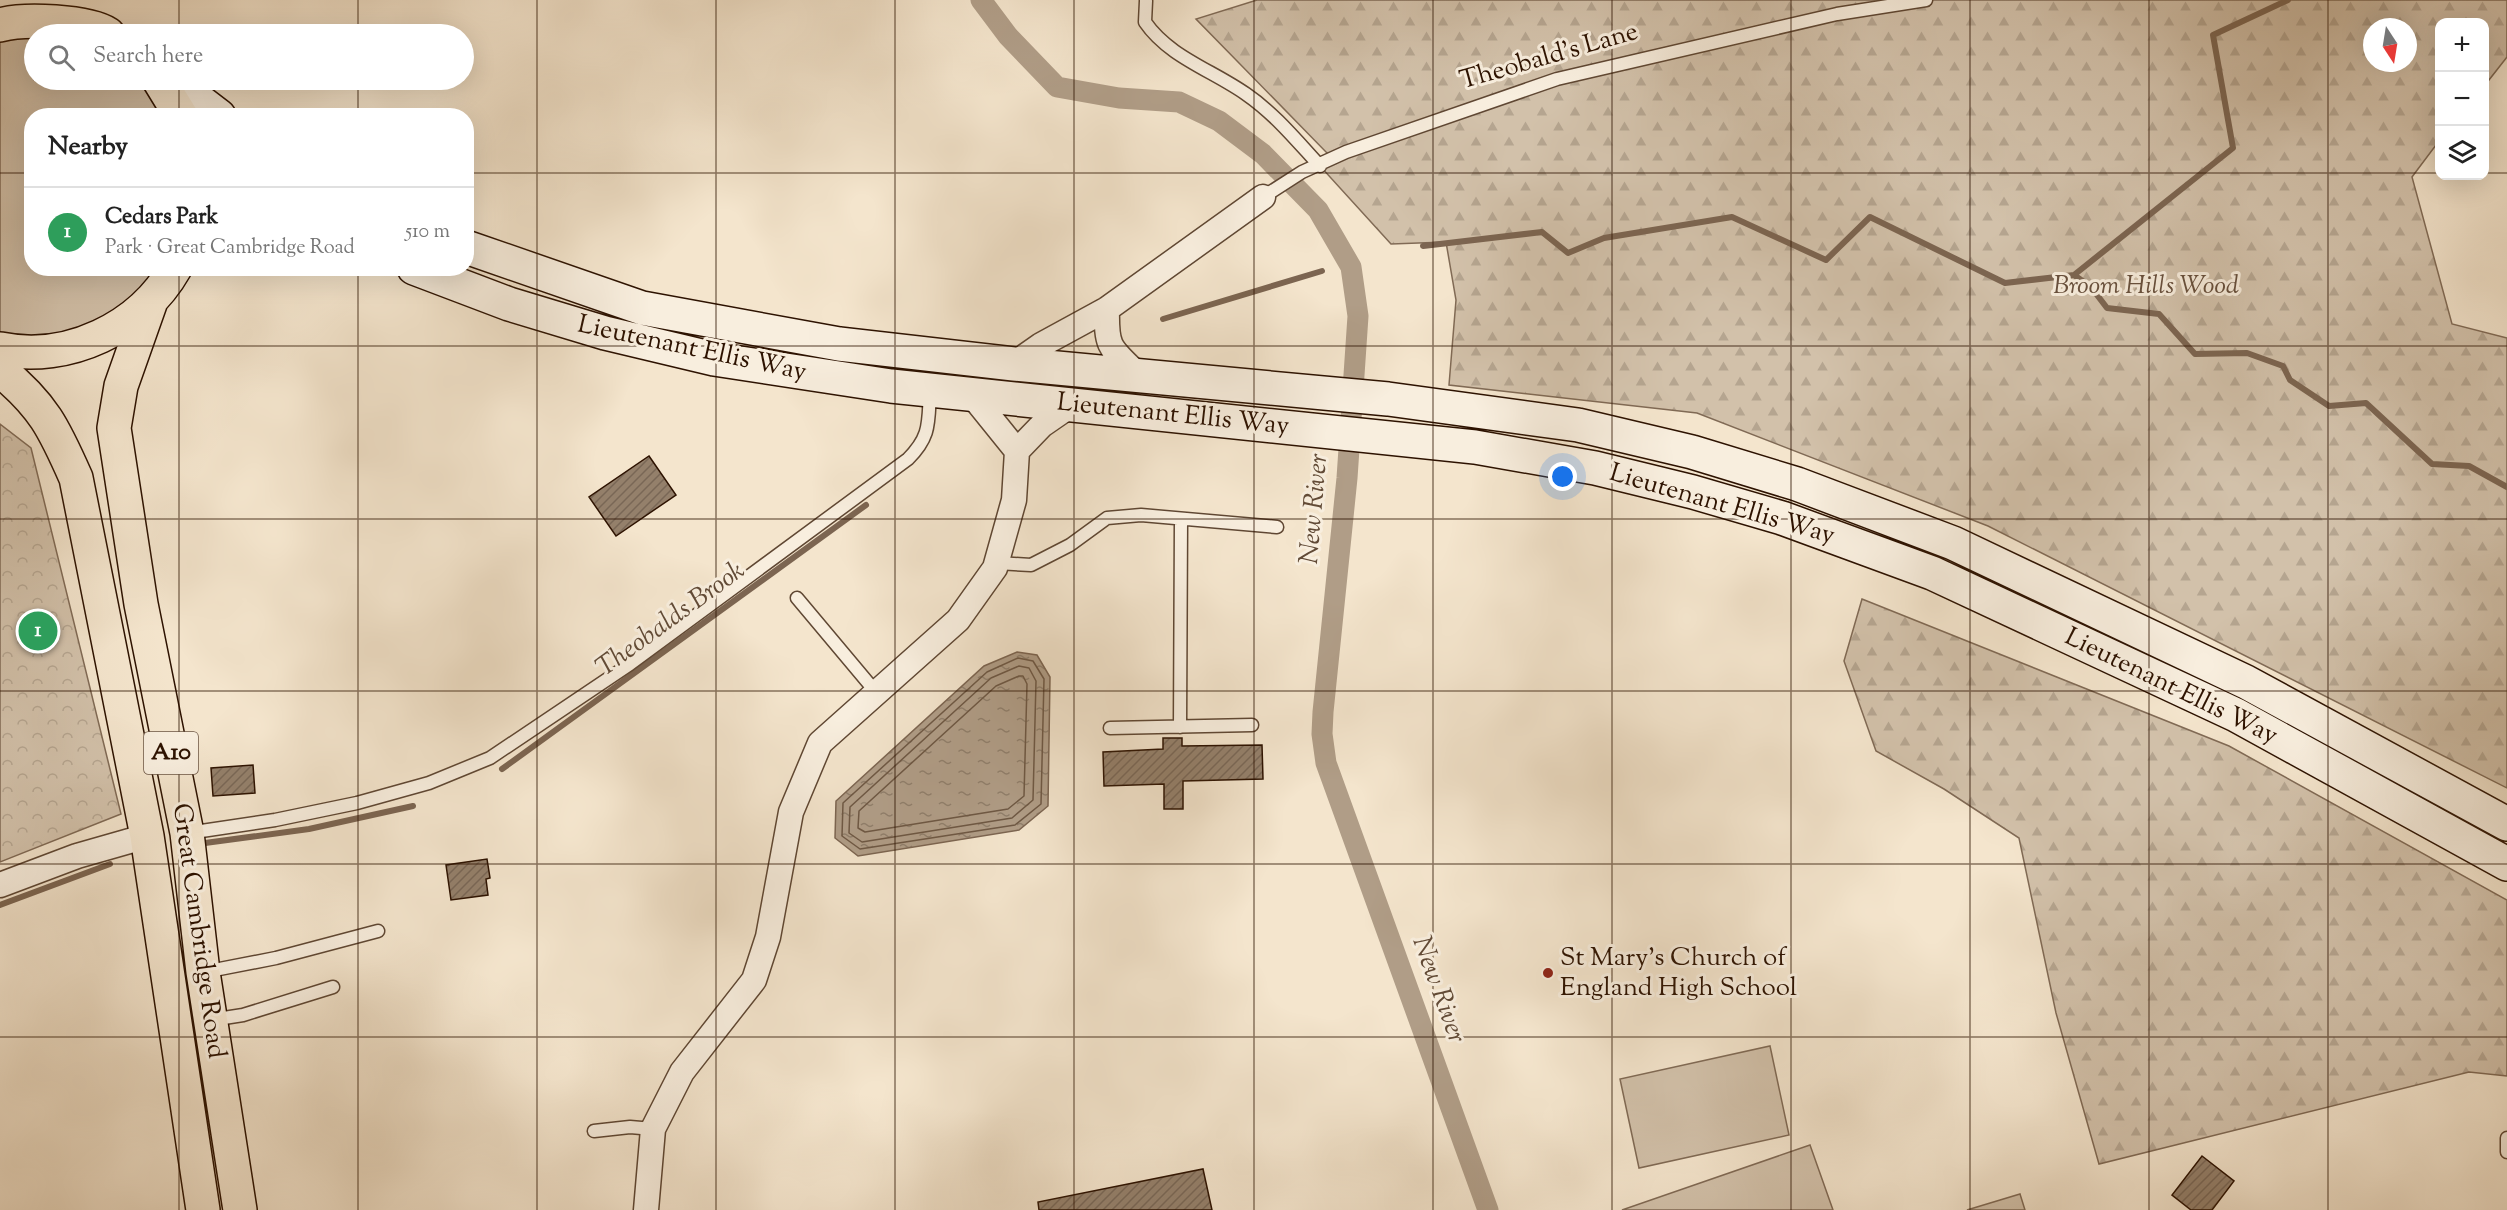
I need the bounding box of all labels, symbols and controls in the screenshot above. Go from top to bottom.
street label: Theobald's Lane [1456,14,1642,100]
north arrow [2363,18,2417,72]
map controls [2435,18,2489,180]
button: + [2435,18,2489,72]
search box [24,24,474,90]
icon: search [45,41,78,74]
text: Search here [93,41,203,73]
button: − [2435,72,2489,126]
button: layers [2435,126,2489,180]
text: Nearby [48,129,128,166]
text: Cedars Park [105,202,218,234]
text: 1 [64,218,71,247]
text: 510 m [405,218,450,247]
text: Park · Great Cambridge Road [105,234,355,263]
park label: Broom Hills Wood [2053,268,2239,305]
street label: Lieutenant Ellis Way [574,307,810,391]
street label: Lieutenant Ellis Way [1055,384,1291,446]
water label: New River [1291,452,1339,566]
street label: Lieutenant Ellis Way [1605,455,1839,555]
your location [1548,462,1577,491]
water label: Theobalds Brook [588,553,754,687]
pin: 1 [18,608,57,654]
street label: Lieutenant Ellis Way [2058,619,2284,755]
road number: A10 [144,732,198,774]
street label: Great Cambridge Road [162,801,234,1061]
water label: New River [1401,931,1475,1049]
place label: St Mary's Church of England High School [1560,940,1797,1007]
marker: St Mary's Church of England High School [1541,966,1555,980]

